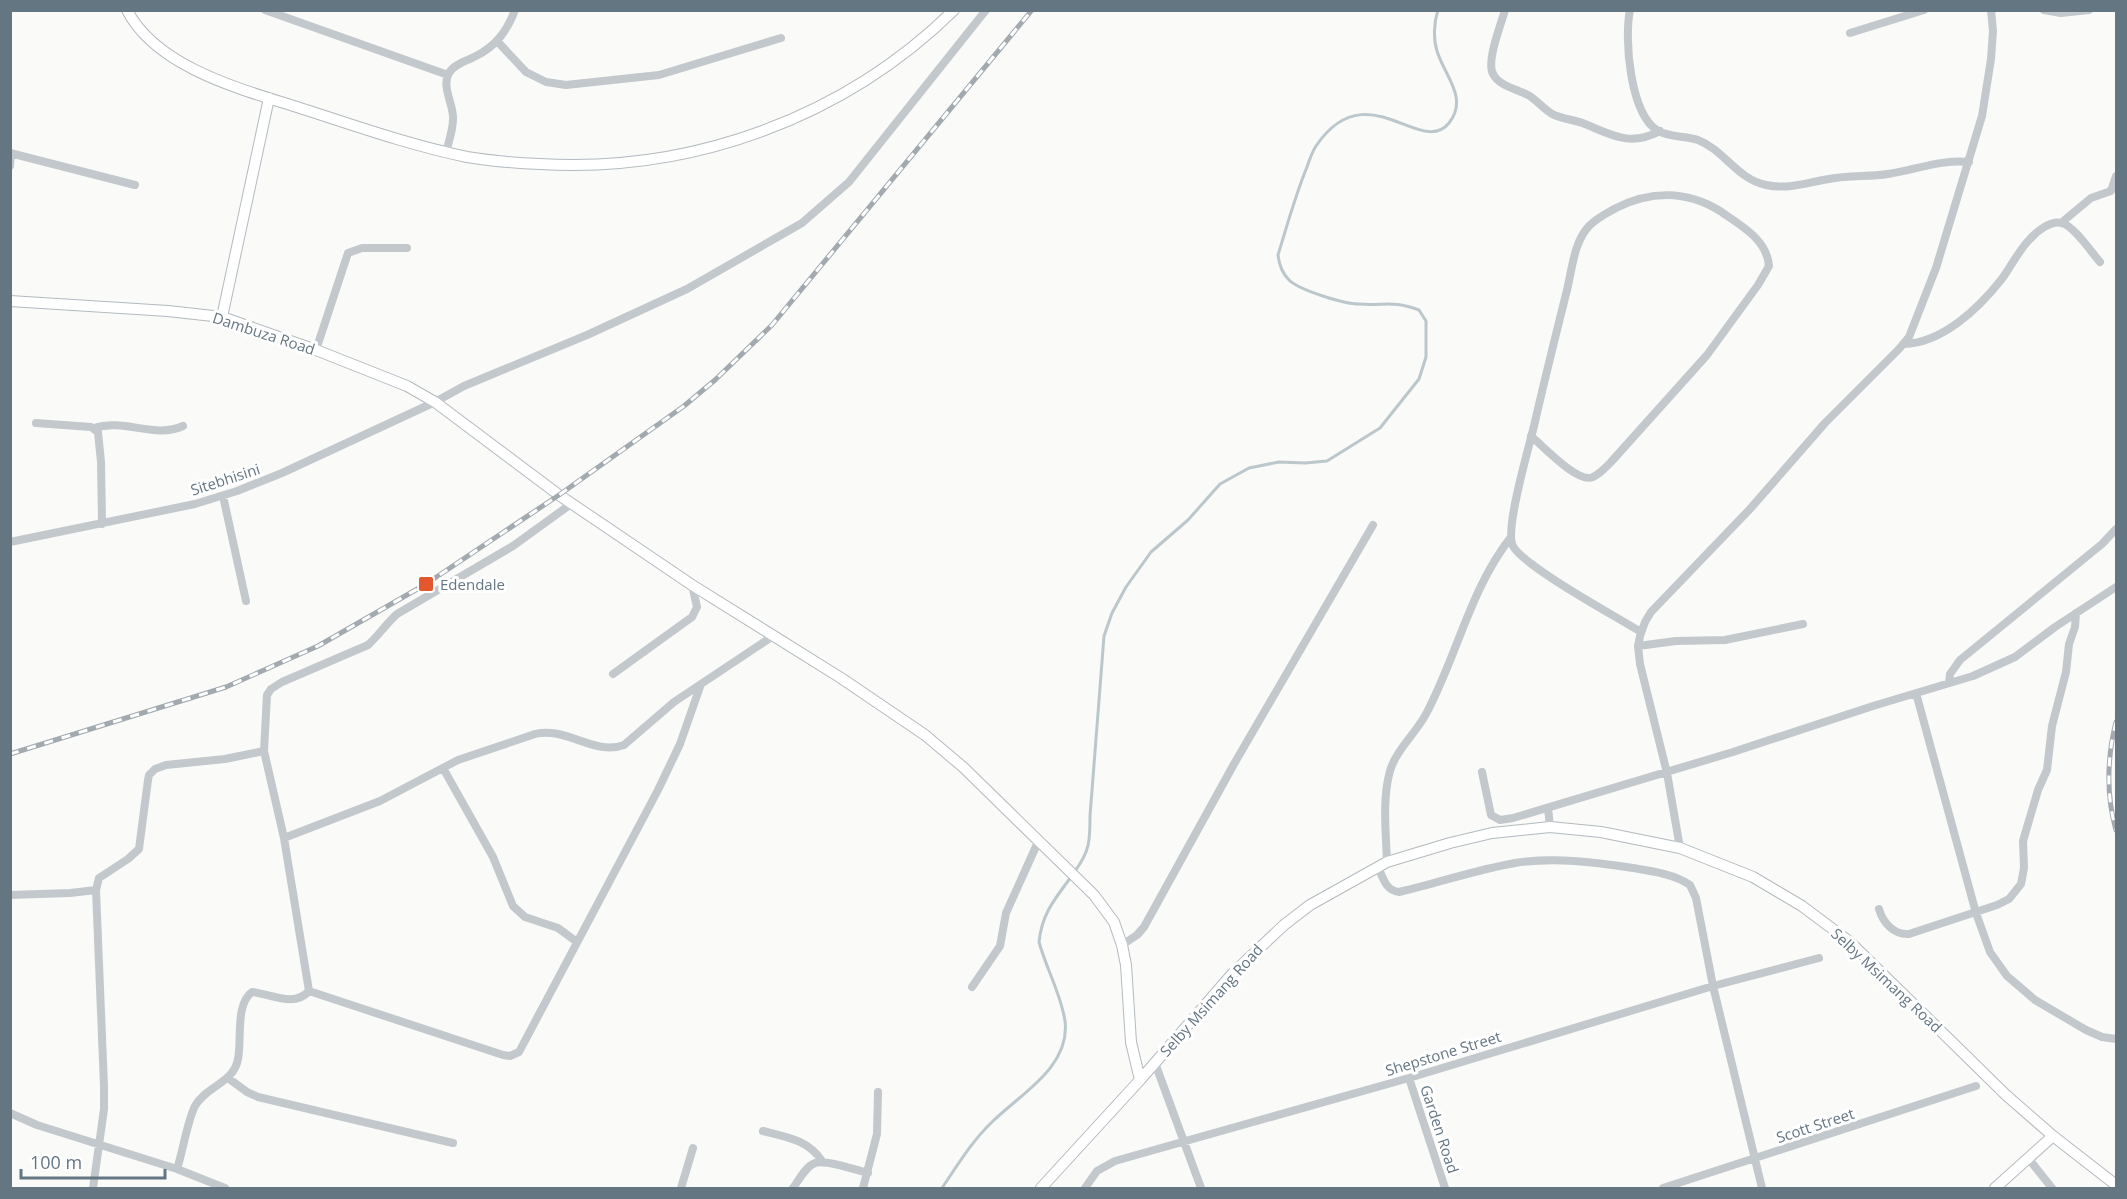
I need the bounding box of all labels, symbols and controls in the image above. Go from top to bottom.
street label: Dambuza Road [210,307,318,359]
street label: Sitebhisini [188,458,262,500]
place label: Edendale [440,574,505,594]
marker: Edendale [417,575,435,593]
street label: Selby Msimang Road [1827,923,1947,1037]
street label: Selby Msimang Road [1155,940,1267,1060]
street label: Shepstone Street [1383,1026,1503,1080]
street label: Garden Road [1416,1082,1464,1176]
street label: Scott Street [1773,1103,1857,1147]
scale bar [21,1142,165,1180]
text: 100 m [30,1150,82,1174]

